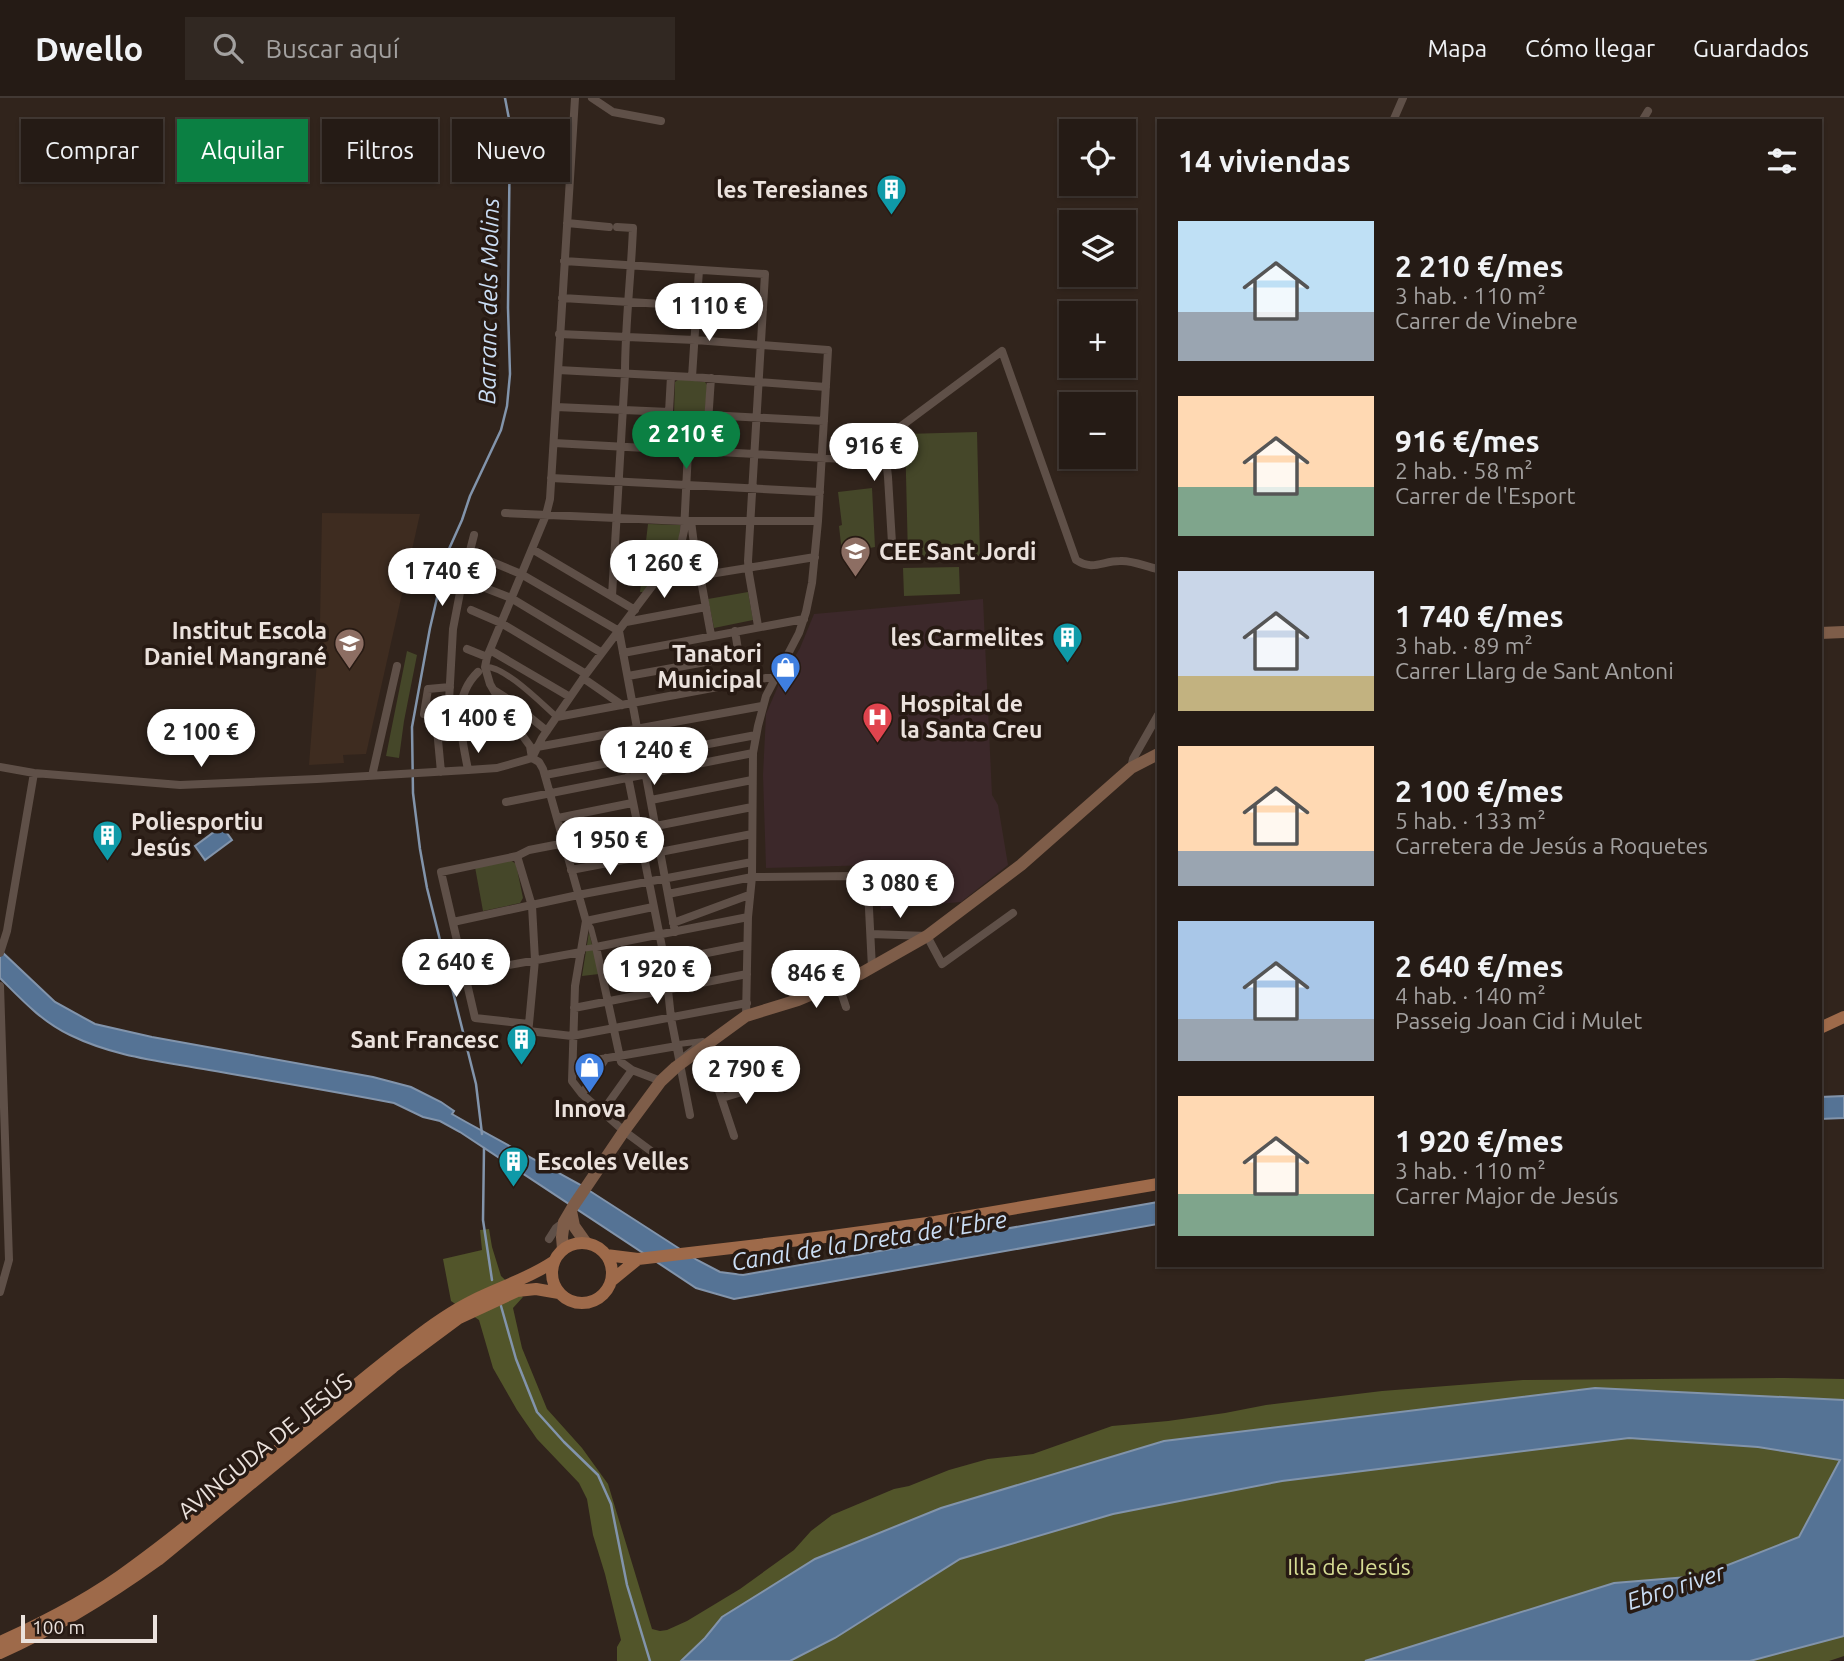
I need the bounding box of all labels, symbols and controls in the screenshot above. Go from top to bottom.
search box [185,17,675,80]
icon: search [209,29,247,67]
text: Dwello [35,30,143,67]
text: Buscar aquí [265,34,399,63]
text: Mapa [1427,35,1487,62]
text: Cómo llegar [1525,35,1655,62]
text: Guardados [1693,35,1809,62]
chip: Comprar [21,119,163,182]
chip: Alquilar [177,119,308,182]
chip: Filtros [322,119,438,182]
chip: Nuevo [452,119,570,182]
map controls [1059,119,1136,469]
button: locate [1059,119,1136,196]
icon: filters [1763,142,1801,180]
text: 14 viviendas [1178,144,1351,178]
building icon: les Teresianes [874,173,908,217]
place label: les Teresianes [716,177,868,202]
water label: Barranc dels Molins [473,197,504,405]
button: layers [1059,210,1136,287]
icon: home [1234,249,1318,333]
text: 2 210 €/mes [1395,249,1564,283]
text: 3 hab. · 110 m² [1395,283,1546,308]
pin: 1 110 € [644,284,774,343]
text: 1 110 € [671,293,747,318]
button: + [1059,301,1136,378]
text: Carrer de Vinebre [1395,308,1578,333]
button: − [1059,392,1136,469]
pin: 2 210 € [621,412,751,471]
text: 2 210 € [648,421,724,446]
pin: 916 € [825,424,923,483]
icon: home [1234,424,1318,508]
text: 916 €/mes [1395,424,1540,458]
text: 916 € [845,433,903,458]
text: 2 hab. · 58 m² [1395,458,1533,483]
text: Carrer de l'Esport [1395,483,1576,508]
school or university icon: CEE Sant Jordi [839,535,873,579]
place label: CEE Sant Jordi [879,539,1036,564]
pin: 1 260 € [599,540,729,600]
pin: 1 740 € [377,548,507,608]
text: 1 260 € [626,550,702,575]
text: 1 740 € [404,558,480,583]
icon: home [1234,599,1318,683]
text: 1 740 €/mes [1395,599,1564,633]
place label: Institut Escola Daniel Mangrané [144,618,327,669]
building icon: les Carmelites [1050,621,1084,665]
place label: les Carmelites [891,625,1044,650]
school or university icon: Institut Escola Daniel Mangrané [333,627,367,671]
text: 3 hab. · 89 m² [1395,633,1533,658]
place label: Tanatori Municipal [657,641,762,692]
shop icon: Tanatori Municipal [768,650,802,694]
text: Carrer Llarg de Sant Antoni [1395,658,1674,683]
place label: Hospital de la Santa Creu [900,691,1043,742]
pin: 1 400 € [413,696,543,755]
hospital icon: Hospital de la Santa Creu [860,700,894,744]
text: 1 400 € [440,705,516,730]
pin: 2 100 € [136,710,266,769]
text: 2 100 € [163,719,239,744]
pin: 1 240 € [589,728,719,787]
text: 1 240 € [616,737,692,762]
icon: home [1234,774,1318,858]
text: 2 100 €/mes [1395,774,1564,808]
text: 5 hab. · 133 m² [1395,808,1546,833]
place label: Poliesportiu Jesús [131,809,263,860]
building icon: Poliesportiu Jesús [91,818,125,862]
pin: 1 950 € [545,818,675,877]
text: 1 950 € [572,827,648,852]
text: Carretera de Jesús a Roquetes [1395,833,1708,858]
pin: 3 080 € [835,860,965,920]
text: 3 080 € [862,870,938,895]
pin: 2 640 € [391,940,521,999]
pin: 1 920 € [592,946,722,1006]
text: 2 640 € [418,949,494,974]
icon: home [1234,949,1318,1033]
text: 2 640 €/mes [1395,949,1564,983]
pin: 846 € [767,950,865,1010]
text: 1 920 € [619,956,695,981]
text: 846 € [787,960,845,985]
text: 4 hab. · 140 m² [1395,983,1546,1008]
text: Passeig Joan Cid i Mulet [1395,1008,1642,1033]
building icon: Sant Francesc [505,1023,539,1067]
place label: Sant Francesc [350,1027,499,1052]
pin: 2 790 € [681,1046,811,1106]
shop icon: Innova [573,1051,607,1095]
text: 2 790 € [708,1056,784,1081]
place label: Innova [554,1096,626,1121]
icon: home [1234,1124,1318,1208]
text: 1 920 €/mes [1395,1124,1564,1158]
building icon: Escoles Velles [497,1145,531,1189]
place label: Escoles Velles [537,1149,689,1174]
text: 3 hab. · 110 m² [1395,1158,1546,1183]
text: Carrer Major de Jesús [1395,1183,1618,1208]
water label: Canal de la Dreta de l'Ebre [729,1205,1009,1276]
street label: AVINGUDA DE JESÚS [172,1367,357,1523]
park label: Illa de Jesús [1287,1554,1411,1579]
water label: Ebro river [1623,1558,1729,1615]
scale bar [21,1612,158,1644]
text: 100 m [32,1616,85,1638]

